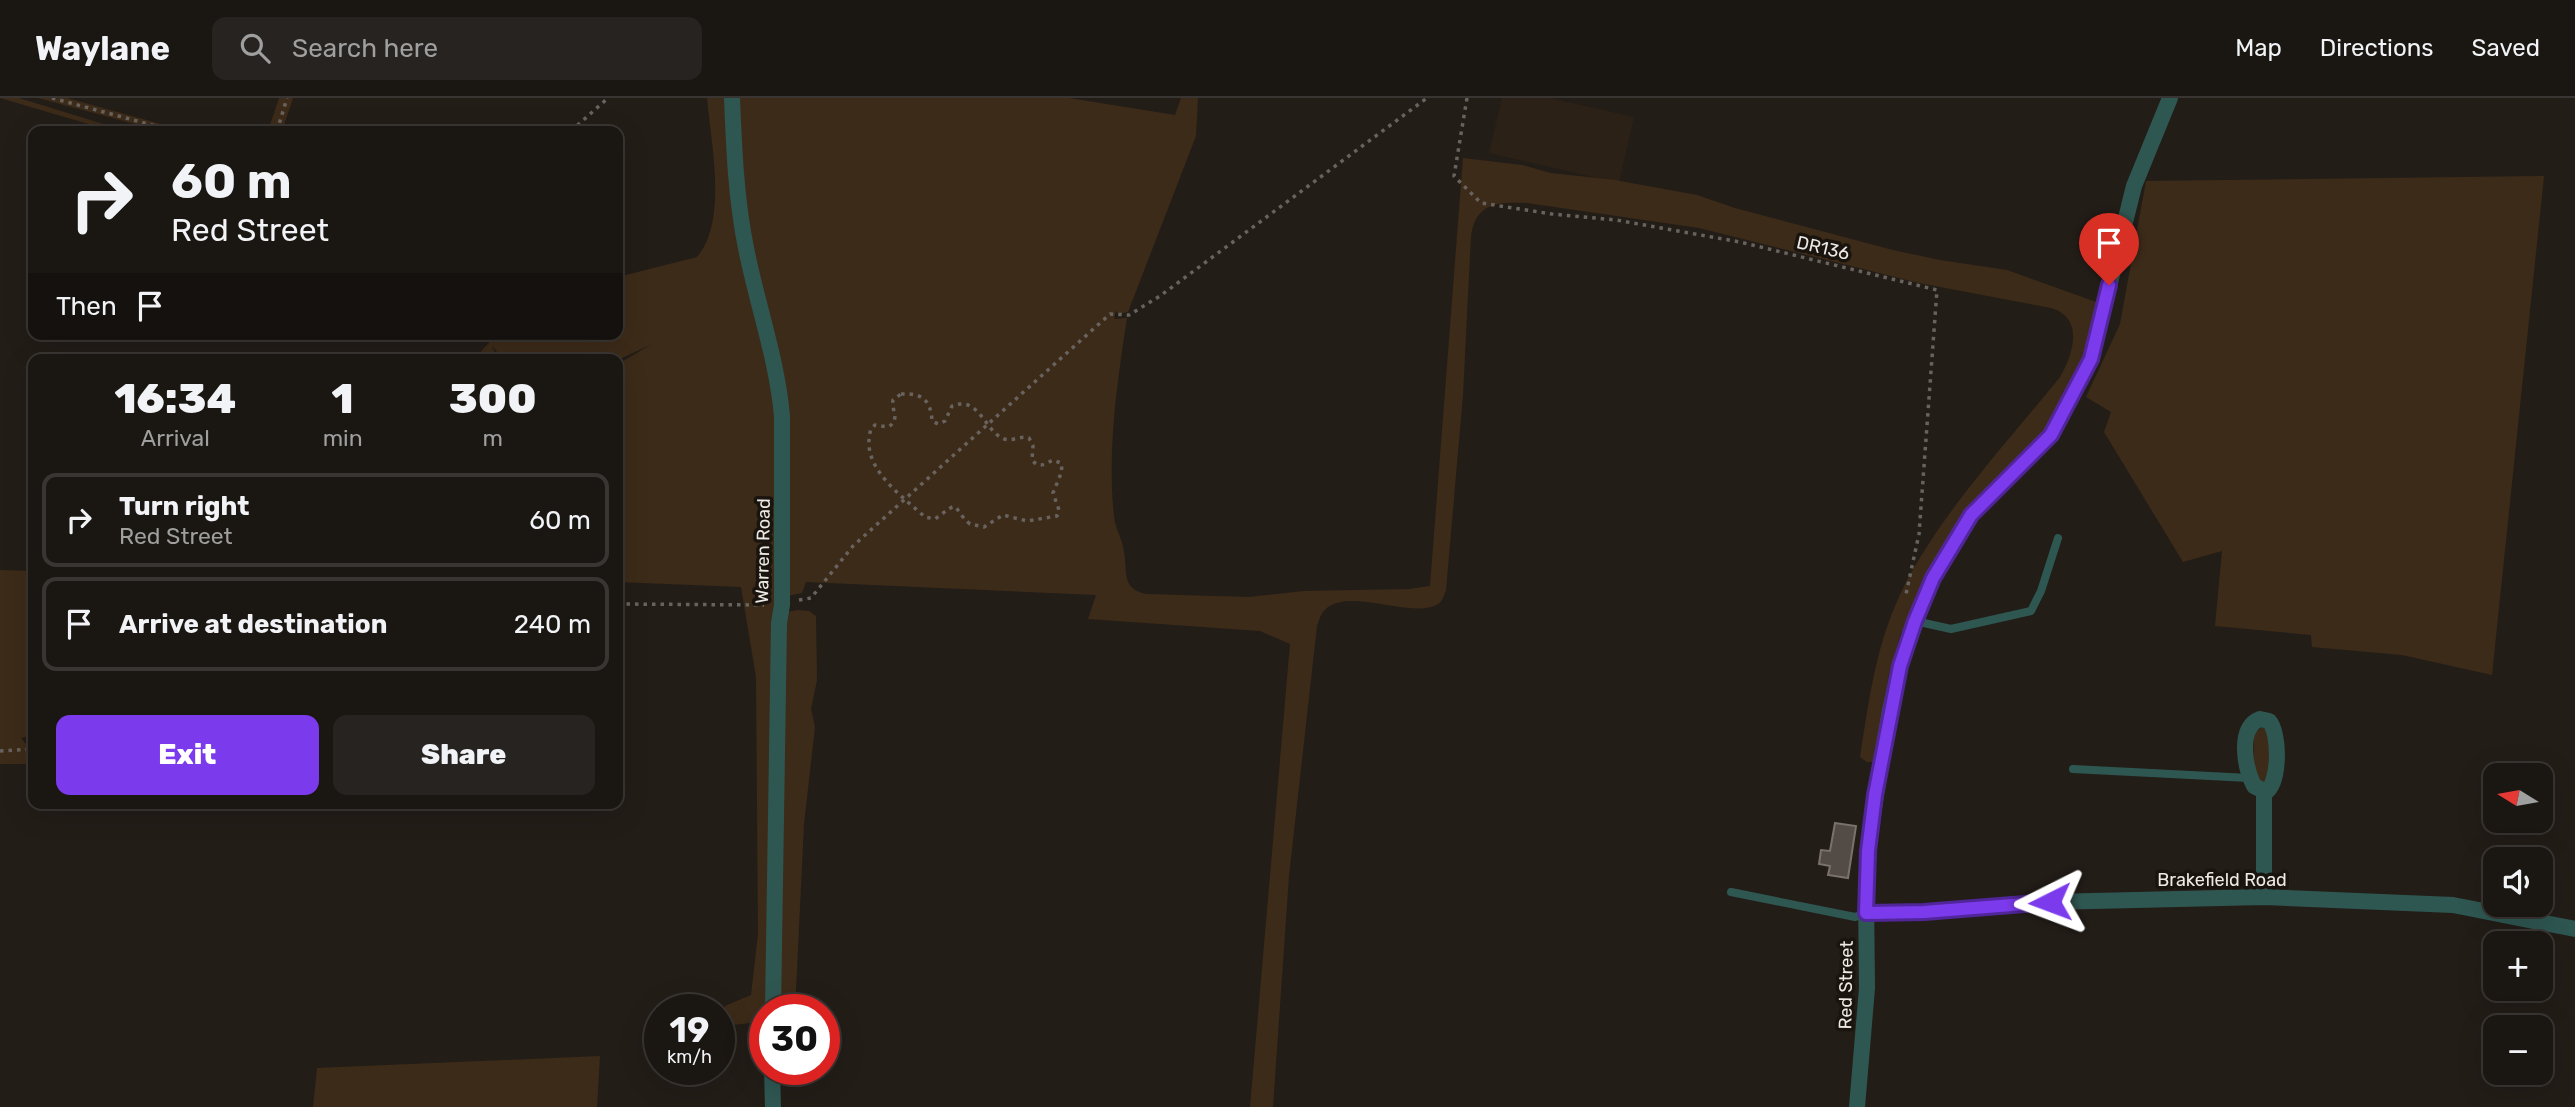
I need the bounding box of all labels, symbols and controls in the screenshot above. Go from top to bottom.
search box [212,17,702,80]
text: Waylane [35,29,170,68]
icon: search [236,29,274,67]
text: Search here [292,33,438,64]
text: Map [2235,34,2282,62]
text: Directions [2320,34,2433,62]
text: Saved [2471,34,2540,62]
text: 60 m [171,152,292,210]
icon: right [56,154,147,245]
text: Red Street [171,211,329,249]
pin [2079,213,2139,285]
icon: arrive [2090,224,2128,262]
street label: DR136 [1794,231,1852,265]
icon: arrive [131,287,169,325]
text: Then [56,291,117,322]
text: 16:34 [114,374,236,424]
text: 1 [332,374,354,424]
text: 300 [449,374,537,424]
text: Arrival [141,424,210,452]
text: min [323,424,363,452]
text: m [483,424,503,452]
text: Turn right [119,491,249,522]
street label: Warren Road [751,498,775,604]
icon: right [60,501,98,539]
text: 60 m [529,505,591,536]
text: Red Street [119,522,233,550]
icon: arrive [60,605,98,643]
text: Arrive at destination [119,609,387,640]
text: 240 m [514,609,591,640]
button: Exit [56,715,319,795]
button: Share [333,715,595,795]
north arrow [2483,763,2553,833]
map controls [2483,763,2553,1085]
button: sound [2483,847,2553,917]
position arrow [2013,865,2087,939]
street label: Brakefield Road [2157,869,2287,891]
button: + [2483,931,2553,1001]
street label: Red Street [1834,940,1858,1030]
speed limit sign: 30 [749,994,840,1085]
text: 19 [670,1009,709,1051]
button: − [2483,1015,2553,1085]
text: km/h [667,1046,712,1068]

